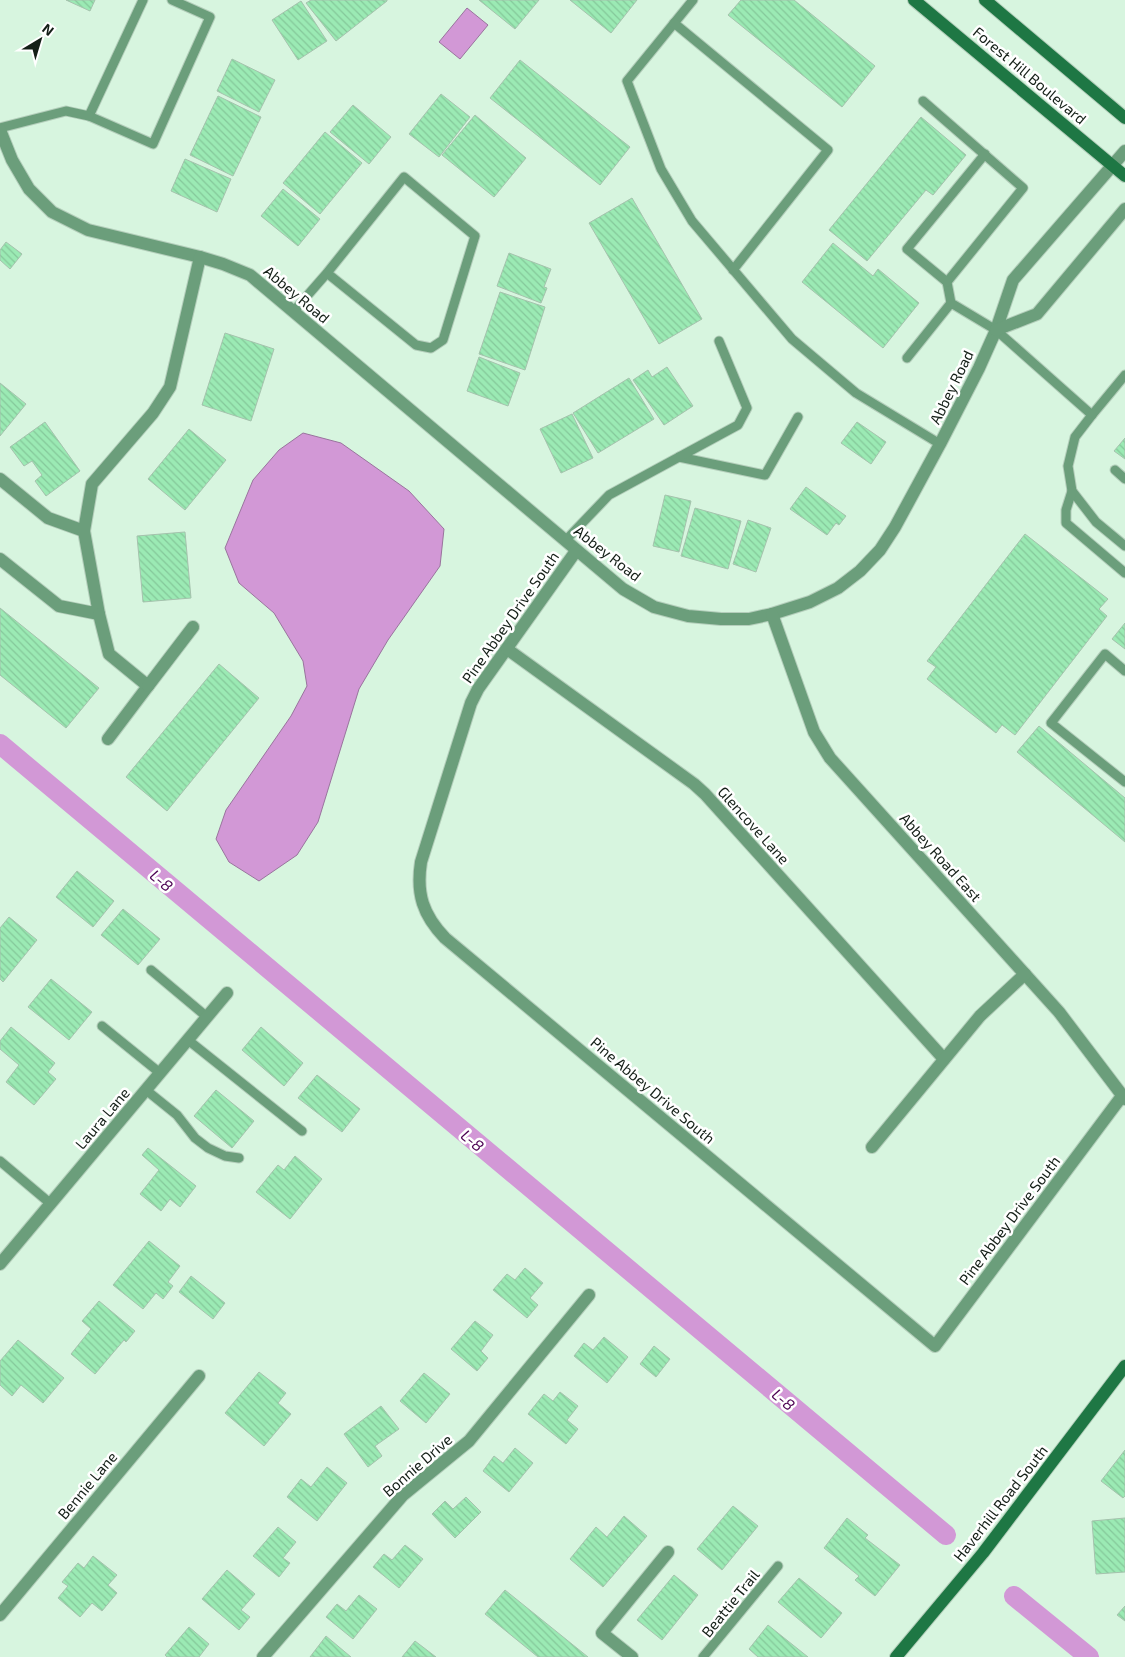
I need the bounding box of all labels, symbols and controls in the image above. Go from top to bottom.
north arrow [15,15,65,65]
text: N [39,20,58,39]
street label: Forest Hill Boulevard [970,22,1090,128]
street label: Abbey Road [261,261,333,327]
street label: Abbey Road [925,347,977,427]
street label: Abbey Road [571,521,645,585]
street label: Pine Abbey Drive South [458,548,562,686]
street label: Glencove Lane [714,782,794,868]
street label: Abbey Road East [896,809,986,905]
water label: L-8 [147,865,177,895]
street label: Pine Abbey Drive South [587,1033,719,1147]
street label: Laura Lane [71,1084,133,1152]
water label: L-8 [458,1125,488,1155]
street label: Pine Abbey Drive South [955,1152,1063,1288]
water label: L-8 [769,1384,799,1414]
street label: Bonnie Drive [379,1430,455,1500]
street label: Haverhill Road South [949,1441,1051,1565]
street label: Bennie Lane [54,1448,120,1522]
street label: Beattie Trail [697,1565,763,1640]

